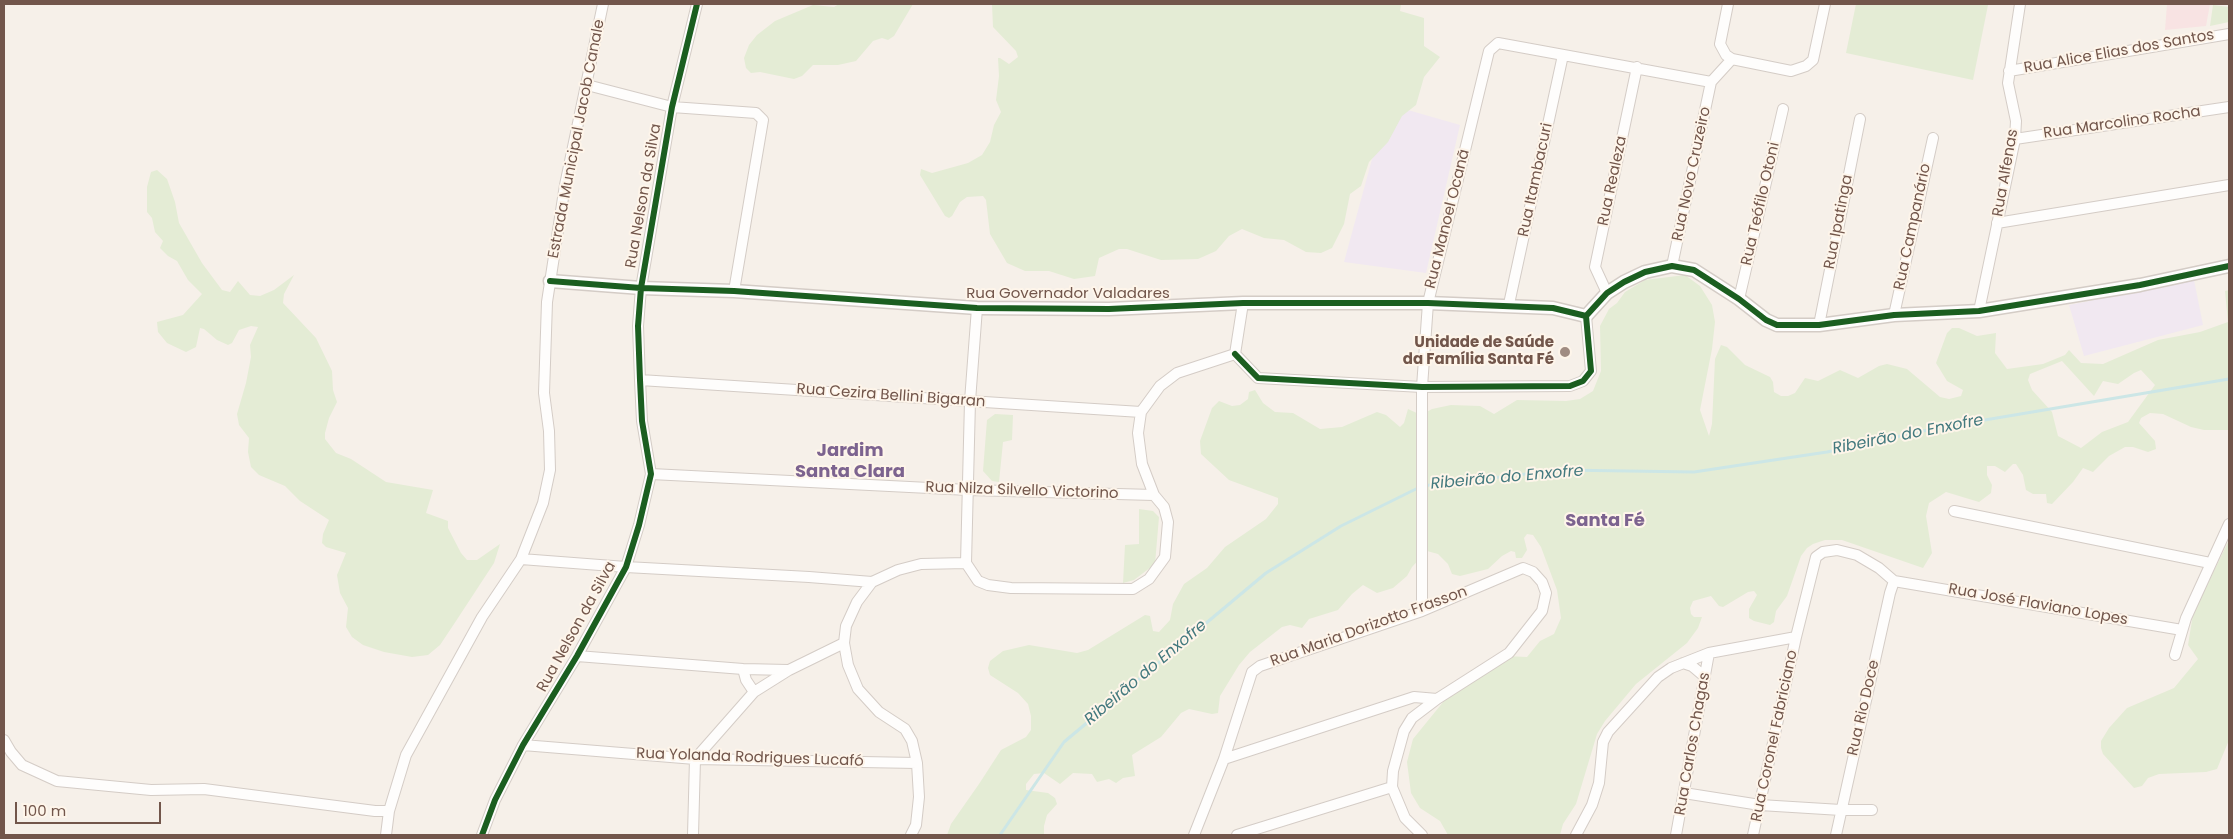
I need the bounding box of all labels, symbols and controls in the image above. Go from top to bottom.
street label: Estrada Municipal Jacob Canale [545,18,609,260]
street label: Rua Alice Elias dos Santos [2022,26,2216,78]
street label: Rua Marcolino Rocha [2042,103,2202,143]
street label: Rua Novo Cruzeiro [1669,105,1715,243]
street label: Rua Itambacuri [1515,121,1557,239]
street label: Rua Nelson da Silva [622,122,666,270]
street label: Rua Alfenas [1989,128,2023,218]
street label: Rua Realeza [1595,134,1631,228]
street label: Rua Teófilo Otoni [1738,141,1784,267]
street label: Rua Manoel Ocanã [1422,147,1474,291]
street label: Rua Campanário [1891,162,1935,292]
street label: Rua Ipatinga [1821,173,1857,271]
street label: Rua Governador Valadares [966,285,1170,303]
place label: Unidade de Saúde da Família Santa Fé [1403,334,1554,369]
marker: Unidade de Saúde da Família Santa Fé [1558,345,1572,359]
street label: Rua Cezira Bellini Bigaran [796,380,986,412]
water label: Ribeirão do Enxofre [1831,411,1985,459]
district label: Jardim Santa Clara [795,440,905,482]
water label: Ribeirão do Enxofre [1430,462,1584,494]
street label: Rua Nilza Silvello Victorino [925,479,1119,503]
district label: Santa Fé [1565,510,1645,532]
street label: Rua Nelson da Silva [534,559,620,695]
street label: Rua José Flaviano Lopes [1947,580,2129,630]
street label: Rua Maria Dorizotto Frasson [1268,583,1470,671]
water label: Ribeirão do Enxofre [1081,616,1211,730]
street label: Rua Coronel Fabriciano [1748,648,1802,824]
street label: Rua Rio Doce [1844,658,1884,758]
street label: Rua Carlos Chagas [1672,671,1714,817]
street label: Rua Yolanda Rodrigues Lucafó [636,745,864,771]
scale bar [18,792,164,824]
text: 100 m [23,800,66,821]

